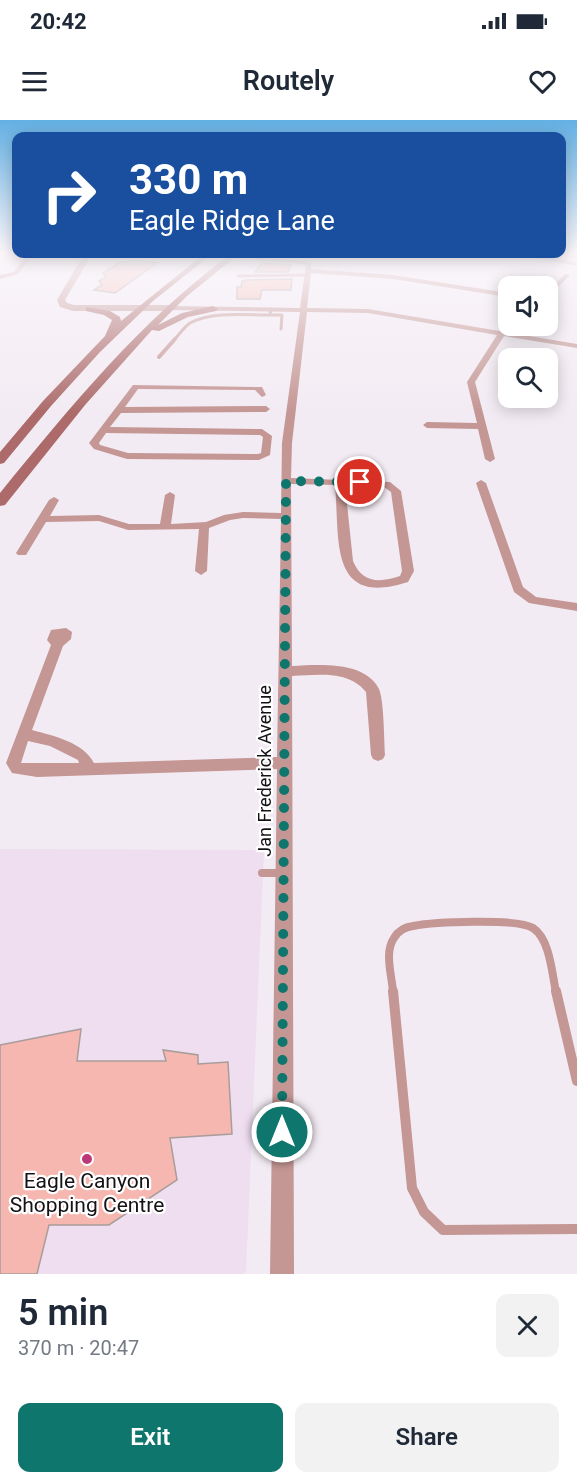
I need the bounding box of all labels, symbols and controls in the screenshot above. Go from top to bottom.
text: 20:42 [30,9,87,34]
icon: menu [18,65,51,98]
text: Routely [243,65,334,97]
icon: heart [526,65,559,98]
text: 330 m [129,155,248,204]
icon: right [30,156,108,234]
text: Eagle Ridge Lane [129,205,335,237]
map controls [498,276,558,408]
button: sound [498,276,558,336]
button: search [498,348,558,408]
pin [334,456,385,507]
icon: arrive [343,465,376,498]
street label: Jan Frederick Avenue [254,685,275,857]
position arrow [250,1100,314,1164]
marker: Eagle Canyon Shopping Centre [80,1152,94,1166]
place label: Eagle Canyon Shopping Centre [10,1169,164,1217]
text: 5 min [18,1292,108,1334]
button: close [496,1294,559,1357]
text: 370 m · 20:47 [18,1336,139,1360]
button: Exit [18,1403,283,1472]
button: Share [295,1403,559,1472]

